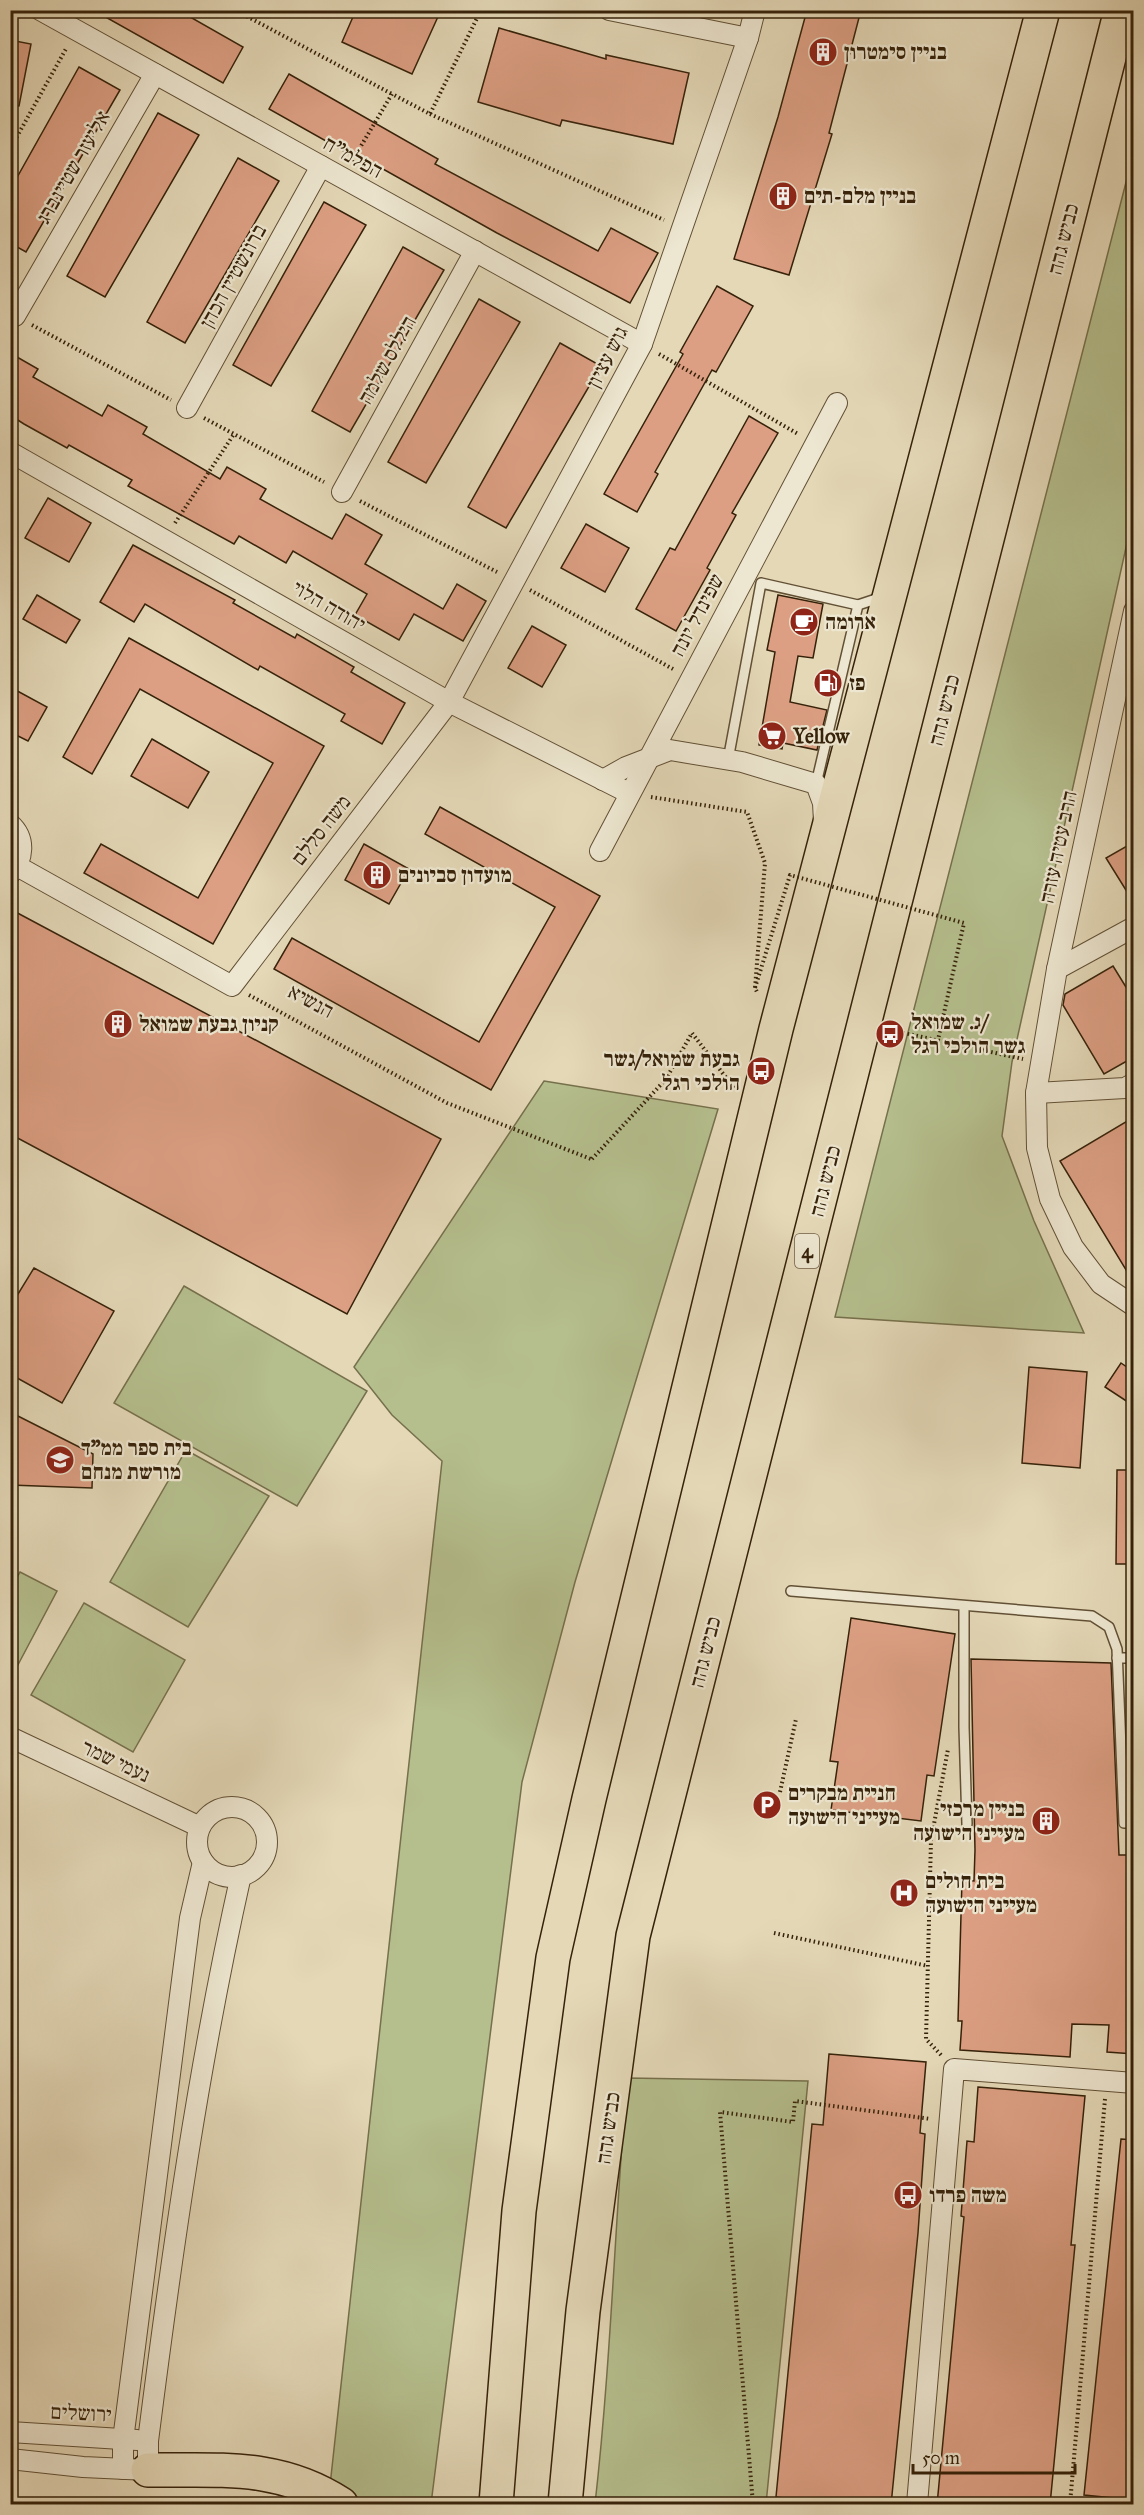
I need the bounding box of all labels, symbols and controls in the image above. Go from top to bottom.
building icon: בניין סימטרון [807,36,839,68]
place label: בניין סימטרון [844,39,947,65]
street label: אליעזר שטיינברג [30,106,116,228]
street label: הפלמ"ח [319,130,387,184]
building icon: בניין מלם-תים [767,180,799,212]
place label: בניין מלם-תים [804,183,916,209]
street label: כביש גהה [1042,201,1084,277]
street label: ברונשטיין הכהן [194,219,272,333]
street label: היללס שלמה [352,311,422,409]
street label: גוש עציון [580,321,634,393]
street label: שפינדל יונה [664,569,730,661]
street label: יהודה הלוי [288,575,371,638]
cafe icon: ארומה [788,606,820,638]
place label: ארומה [825,609,876,635]
fuel station icon: פז [812,667,844,699]
place label: פז [849,670,866,696]
street label: כביש גהה [923,672,965,748]
supermarket icon: Yellow [756,720,788,752]
place label: Yellow [792,723,851,749]
street label: הרב עטיה עזרה [1033,788,1083,906]
street label: משה סללם [285,790,357,870]
building icon: מועדון סביונים [361,859,393,891]
place label: מועדון סביונים [398,862,512,888]
street label: הנשיא [284,978,338,1024]
building icon: קניון גבעת שמואל [102,1008,134,1040]
place label: ג. שמואל/ גשר הולכי רגל [911,1009,1026,1059]
place label: קניון גבעת שמואל [139,1011,279,1037]
bus stop icon: ג. שמואל/ גשר הולכי רגל [874,1018,906,1050]
place label: גבעת שמואל/גשר הולכי רגל [604,1046,740,1096]
bus stop icon: גבעת שמואל/גשר הולכי רגל [745,1055,777,1087]
street label: כביש גהה [804,1143,846,1219]
road number: 4 [795,1234,819,1268]
place label: בית ספר ממ"ד מורשת מנחם [81,1435,192,1485]
school or university icon: בית ספר ממ"ד מורשת מנחם [44,1444,76,1476]
street label: כביש גהה [684,1614,726,1690]
street label: נעמי שמר [78,1734,154,1788]
place label: חניית מבקרים מעייני הישועה [788,1780,900,1830]
parking icon: חניית מבקרים מעייני הישועה [751,1789,783,1821]
place label: בניין מרכזי מעייני הישועה [913,1796,1025,1846]
building icon: בניין מרכזי מעייני הישועה [1030,1805,1062,1837]
place label: בית חולים מעייני הישועה [925,1868,1037,1918]
hospital icon: בית חולים מעייני הישועה [888,1877,920,1909]
street label: כביש גהה [590,2090,626,2166]
bus stop icon: משה פרדו [892,2179,924,2211]
place label: משה פרדו [929,2182,1007,2208]
street label: ירושלים [50,2398,113,2428]
scale bar [913,2437,1075,2475]
text: 50 m [922,2447,960,2469]

